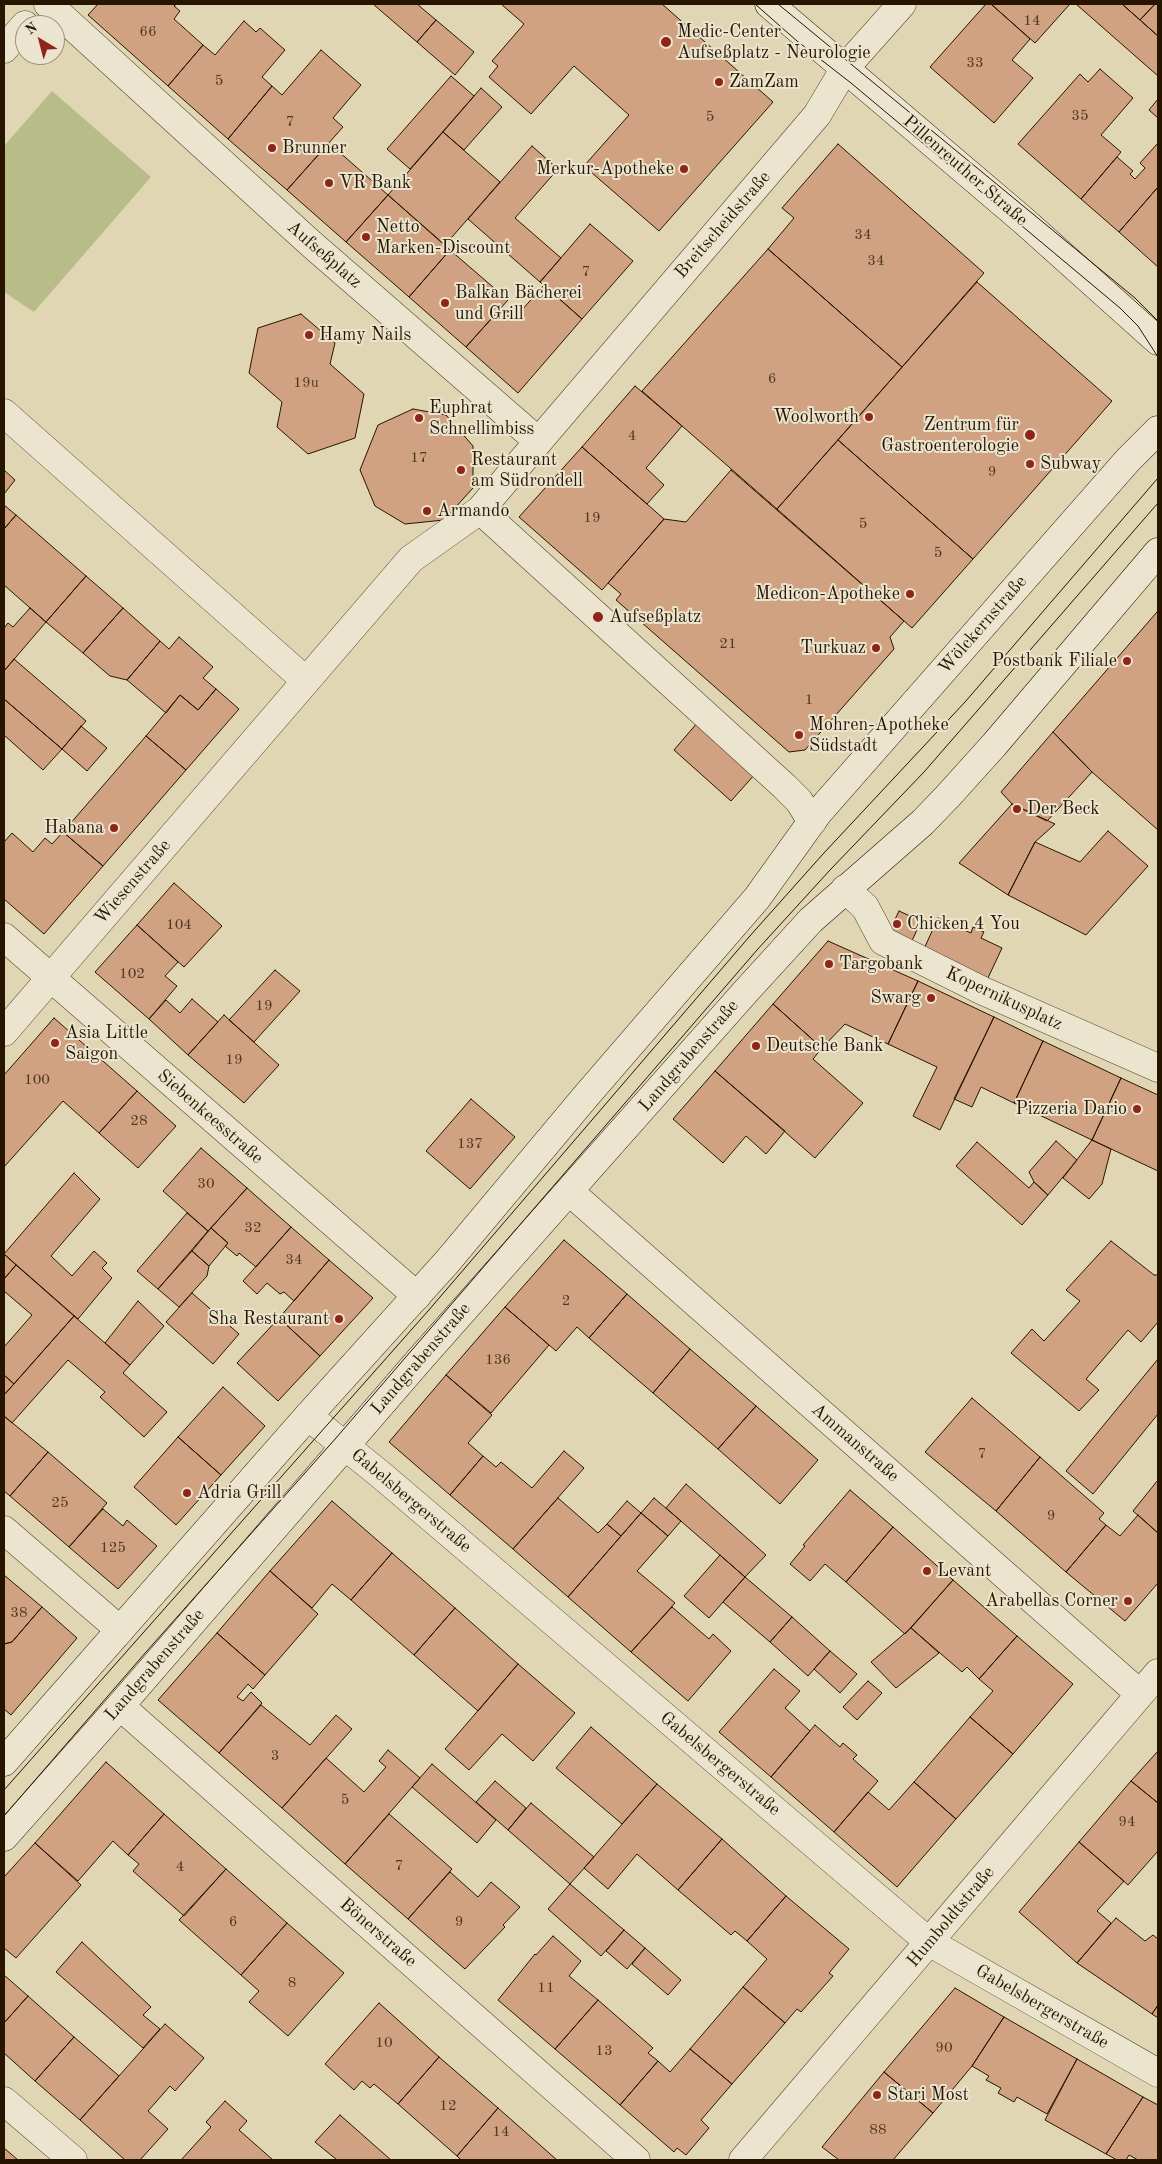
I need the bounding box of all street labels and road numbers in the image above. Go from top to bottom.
street label: Pillenreuther Straße [898,111,1032,231]
street label: Breitscheidstraße [670,167,776,283]
street label: Aufseßplatz [282,217,366,293]
street label: Wölckernstraße [934,571,1032,679]
street label: Wiesenstraße [90,835,176,929]
street label: Kopernikusplatz [942,963,1066,1035]
street label: Landgrabenstraße [634,996,744,1116]
street label: Siebenkeesstraße [153,1065,267,1169]
street label: Landgrabenstraße [366,1299,476,1419]
street label: Ammanstraße [807,1399,903,1487]
street label: Gabelsbergerstraße [346,1444,476,1558]
street label: Landgrabenstraße [100,1605,210,1725]
street label: Gabelsbergerstraße [655,1707,785,1821]
street label: Humboldtstraße [903,1862,999,1972]
street label: Bönerstraße [335,1894,421,1972]
street label: Gabelsbergerstraße [971,1960,1113,2054]

